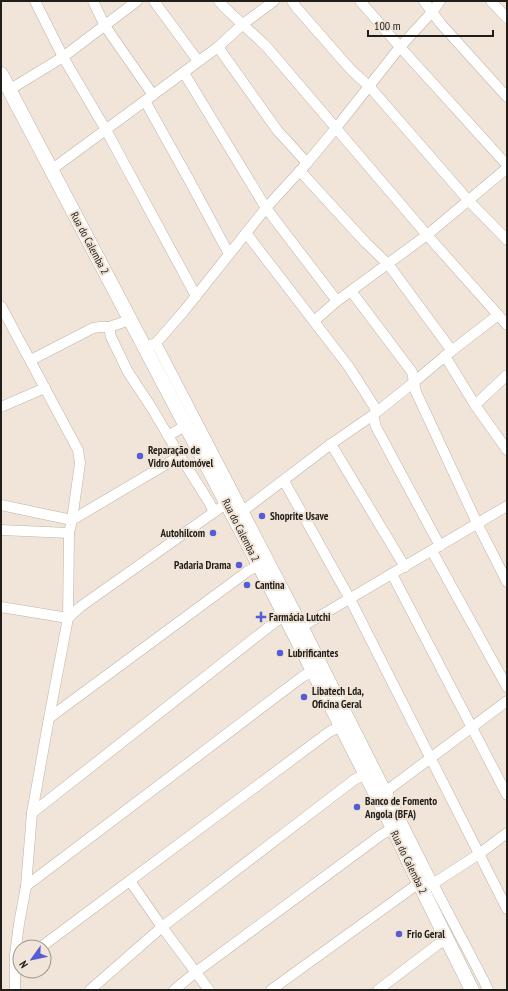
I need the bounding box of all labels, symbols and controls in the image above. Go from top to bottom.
scale bar [368,12,493,38]
text: 100 m [374,18,401,33]
street label: Rua do Calemba 2 [68,209,112,277]
place label: Reparação de Vidro Automóvel [147,443,214,470]
marker: Reparação de Vidro Automóvel [135,451,145,461]
street label: Rua do Calemba 2 [219,496,263,564]
place label: Shoprite Usave [270,509,329,523]
marker: Shoprite Usave [257,511,267,521]
place label: Autohilcom [160,526,205,540]
marker: Autohilcom [208,528,218,538]
place label: Padaria Drama [174,558,231,572]
marker: Padaria Drama [234,560,244,570]
place label: Cantina [255,578,285,592]
marker: Cantina [242,580,252,590]
place label: Farmácia Lutchi [269,610,331,624]
marker: Farmácia Lutchi [256,612,266,622]
place label: Lubrificantes [288,646,338,660]
marker: Lubrificantes [275,648,285,658]
place label: Libatech Lda, Oficina Geral [312,684,364,711]
marker: Libatech Lda, Oficina Geral [299,692,309,702]
place label: Banco de Fomento Angola (BFA) [364,794,437,821]
marker: Banco de Fomento Angola (BFA) [352,802,362,812]
street label: Rua do Calemba 2 [388,828,430,896]
place label: Frio Geral [407,927,445,941]
marker: Frio Geral [394,929,404,939]
north arrow [12,939,52,979]
text: N [16,958,31,971]

